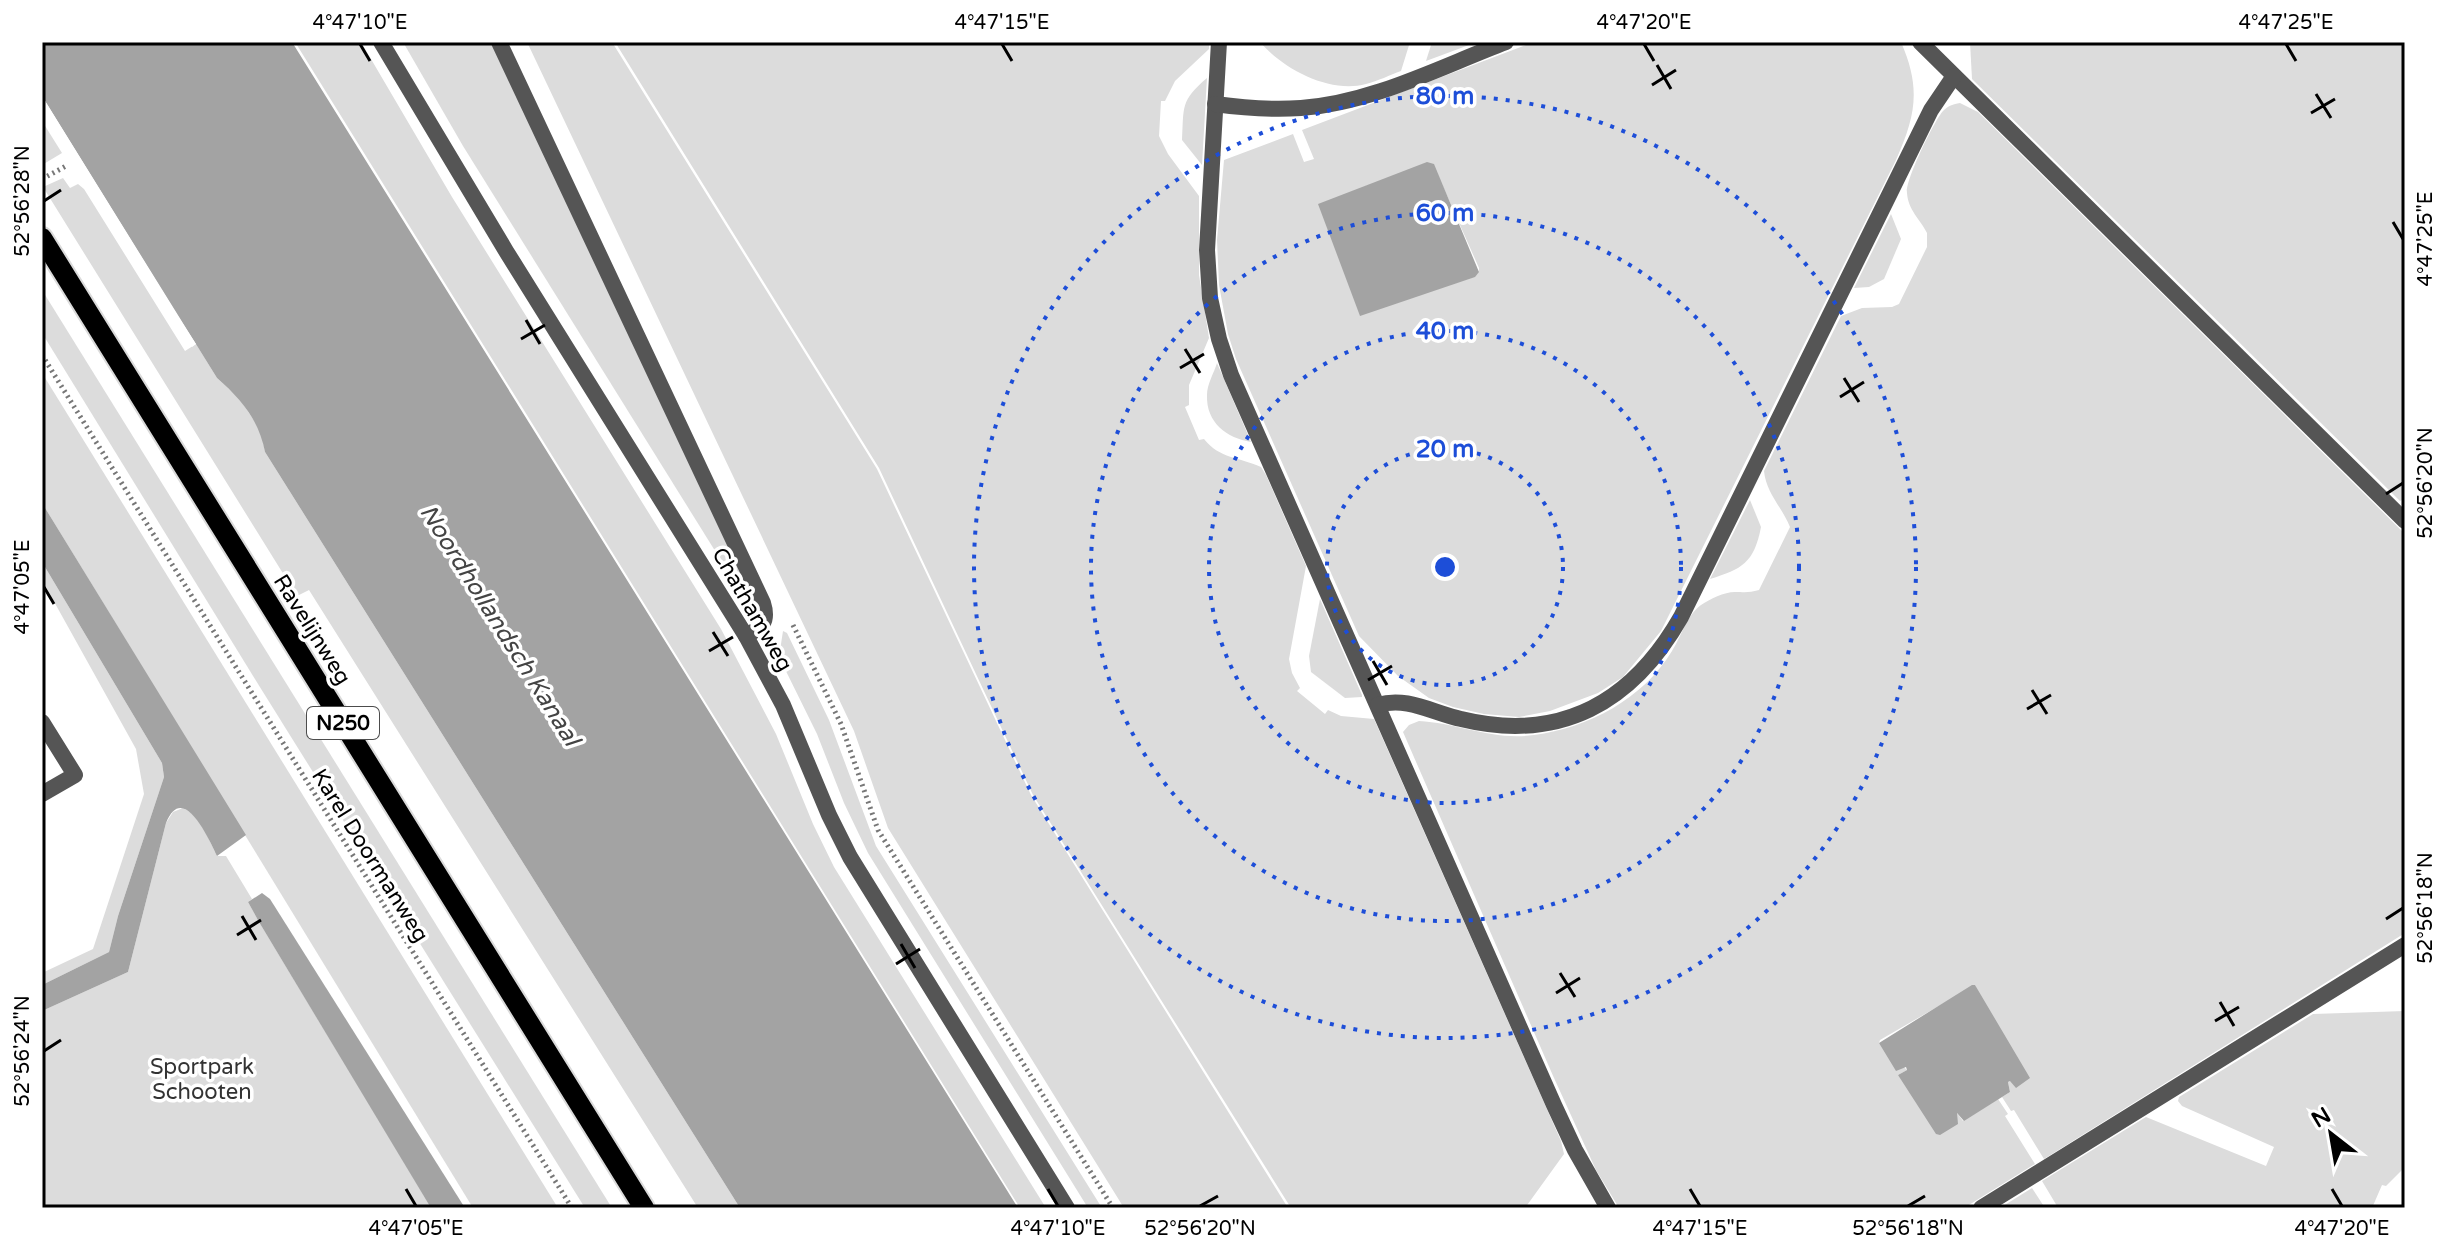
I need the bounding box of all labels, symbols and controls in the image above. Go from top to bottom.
text: 4°47'10"E [313,11,407,35]
text: 4°47'15"E [955,11,1049,35]
text: 4°47'20"E [1597,11,1691,35]
text: 4°47'25"E [2239,11,2333,35]
text: 80 m [1416,82,1474,111]
text: 52°56'28"N [11,145,35,257]
text: 4°47'25"E [2414,192,2438,286]
text: 60 m [1416,199,1474,228]
text: 40 m [1416,317,1474,346]
text: 52°56'20"N [2414,427,2438,539]
text: 20 m [1416,435,1474,464]
water label: Noordhollandsch Kanaal [413,499,587,754]
text: 4°47'05"E [11,540,35,634]
street label: Chathamweg [706,543,798,676]
centre of rings [1431,553,1459,581]
street label: Ravelijnweg [268,570,356,689]
road number: N250 [307,707,379,739]
street label: Karel Doormanweg [306,764,434,947]
text: 52°56'18"N [2414,852,2438,964]
text: 52°56'24"N [11,995,35,1107]
park label: Sportpark Schooten [150,1054,254,1105]
north arrow [2291,1094,2371,1174]
text: N [2307,1102,2335,1133]
text: 4°47'05"E [369,1217,463,1241]
text: 4°47'10"E [1011,1217,1105,1241]
text: 52°56'20"N [1144,1217,1256,1241]
text: 4°47'15"E [1653,1217,1747,1241]
text: 52°56'18"N [1852,1217,1964,1241]
text: 4°47'20"E [2295,1217,2389,1241]

